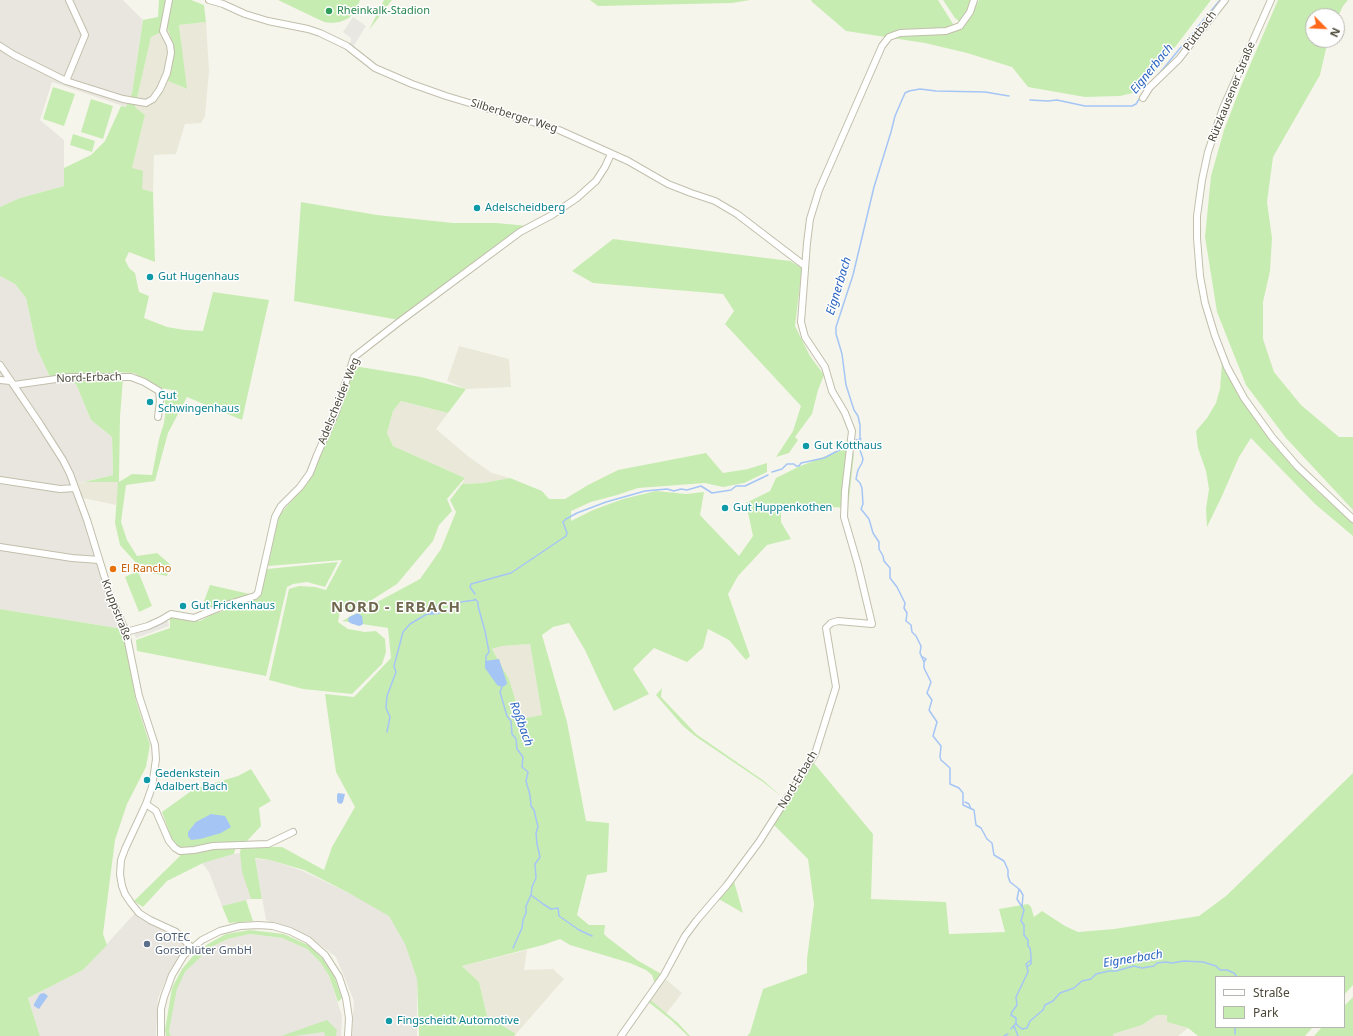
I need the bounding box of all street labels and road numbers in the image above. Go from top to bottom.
street label: Püttbach [1181,8,1219,54]
street label: Rützkausener Straße [1206,40,1258,144]
street label: Silberberger Weg [469,97,559,135]
street label: Adelscheider Weg [316,356,362,446]
street label: Nord-Erbach [56,370,122,386]
street label: Kruppstraße [98,577,134,643]
street label: Nord-Erbach [776,749,820,811]

